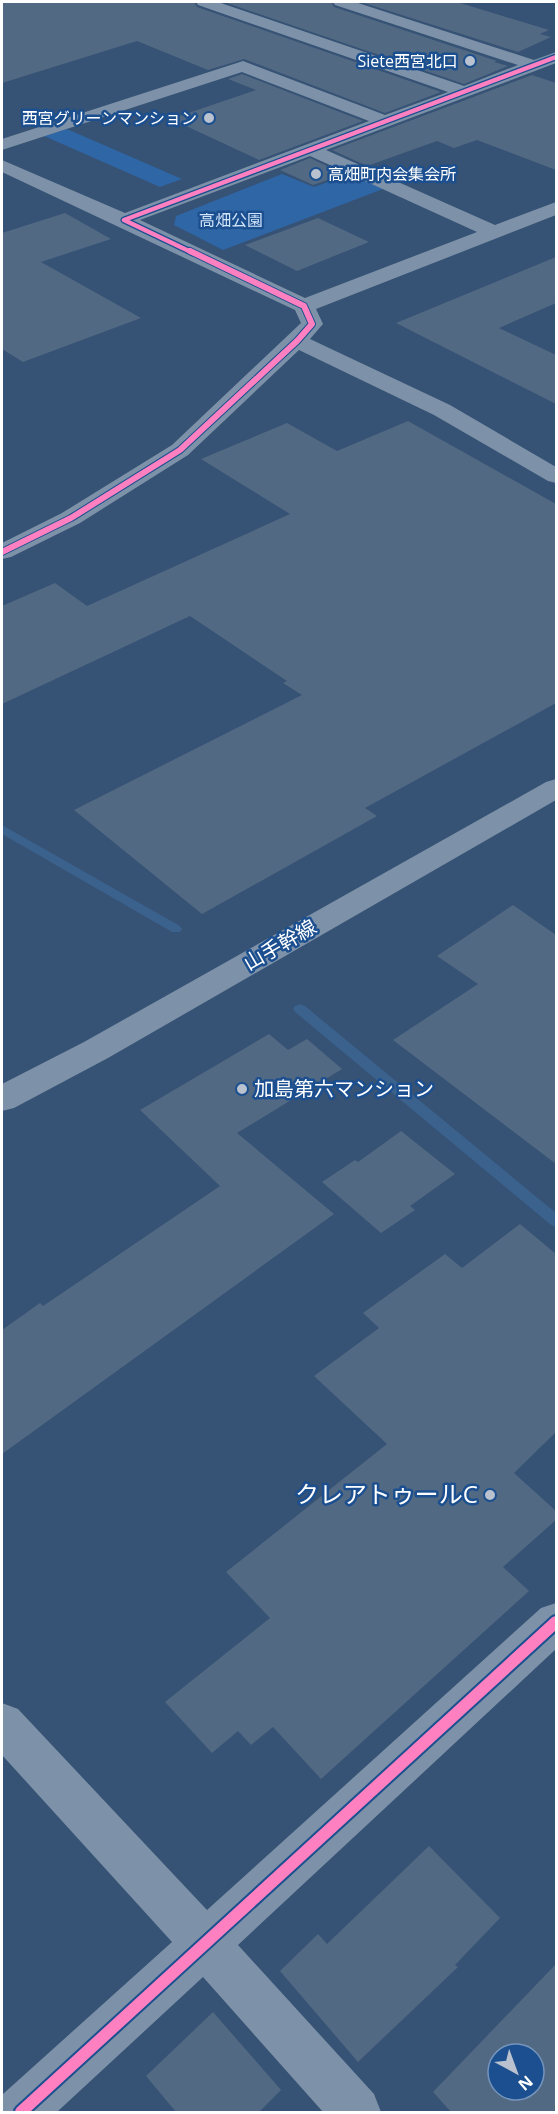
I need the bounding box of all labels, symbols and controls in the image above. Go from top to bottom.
place label: Siete西宮北口 [358,50,458,72]
marker: Siete西宮北口 [463,54,477,68]
place label: 西宮グリーンマンション [22,107,197,129]
marker: 西宮グリーンマンション [202,111,216,125]
place label: 高畑町内会集会所 [328,163,456,185]
marker: 高畑町内会集会所 [309,167,323,181]
park label: 高畑公園 [199,209,263,231]
street label: 山手幹線 [238,913,321,976]
place label: 加島第六マンション [254,1075,434,1102]
marker: 加島第六マンション [235,1082,249,1096]
place label: クレアトゥールC [295,1477,478,1510]
marker: クレアトゥールC [483,1488,497,1502]
north arrow [486,2042,546,2102]
text: N [514,2071,538,2096]

